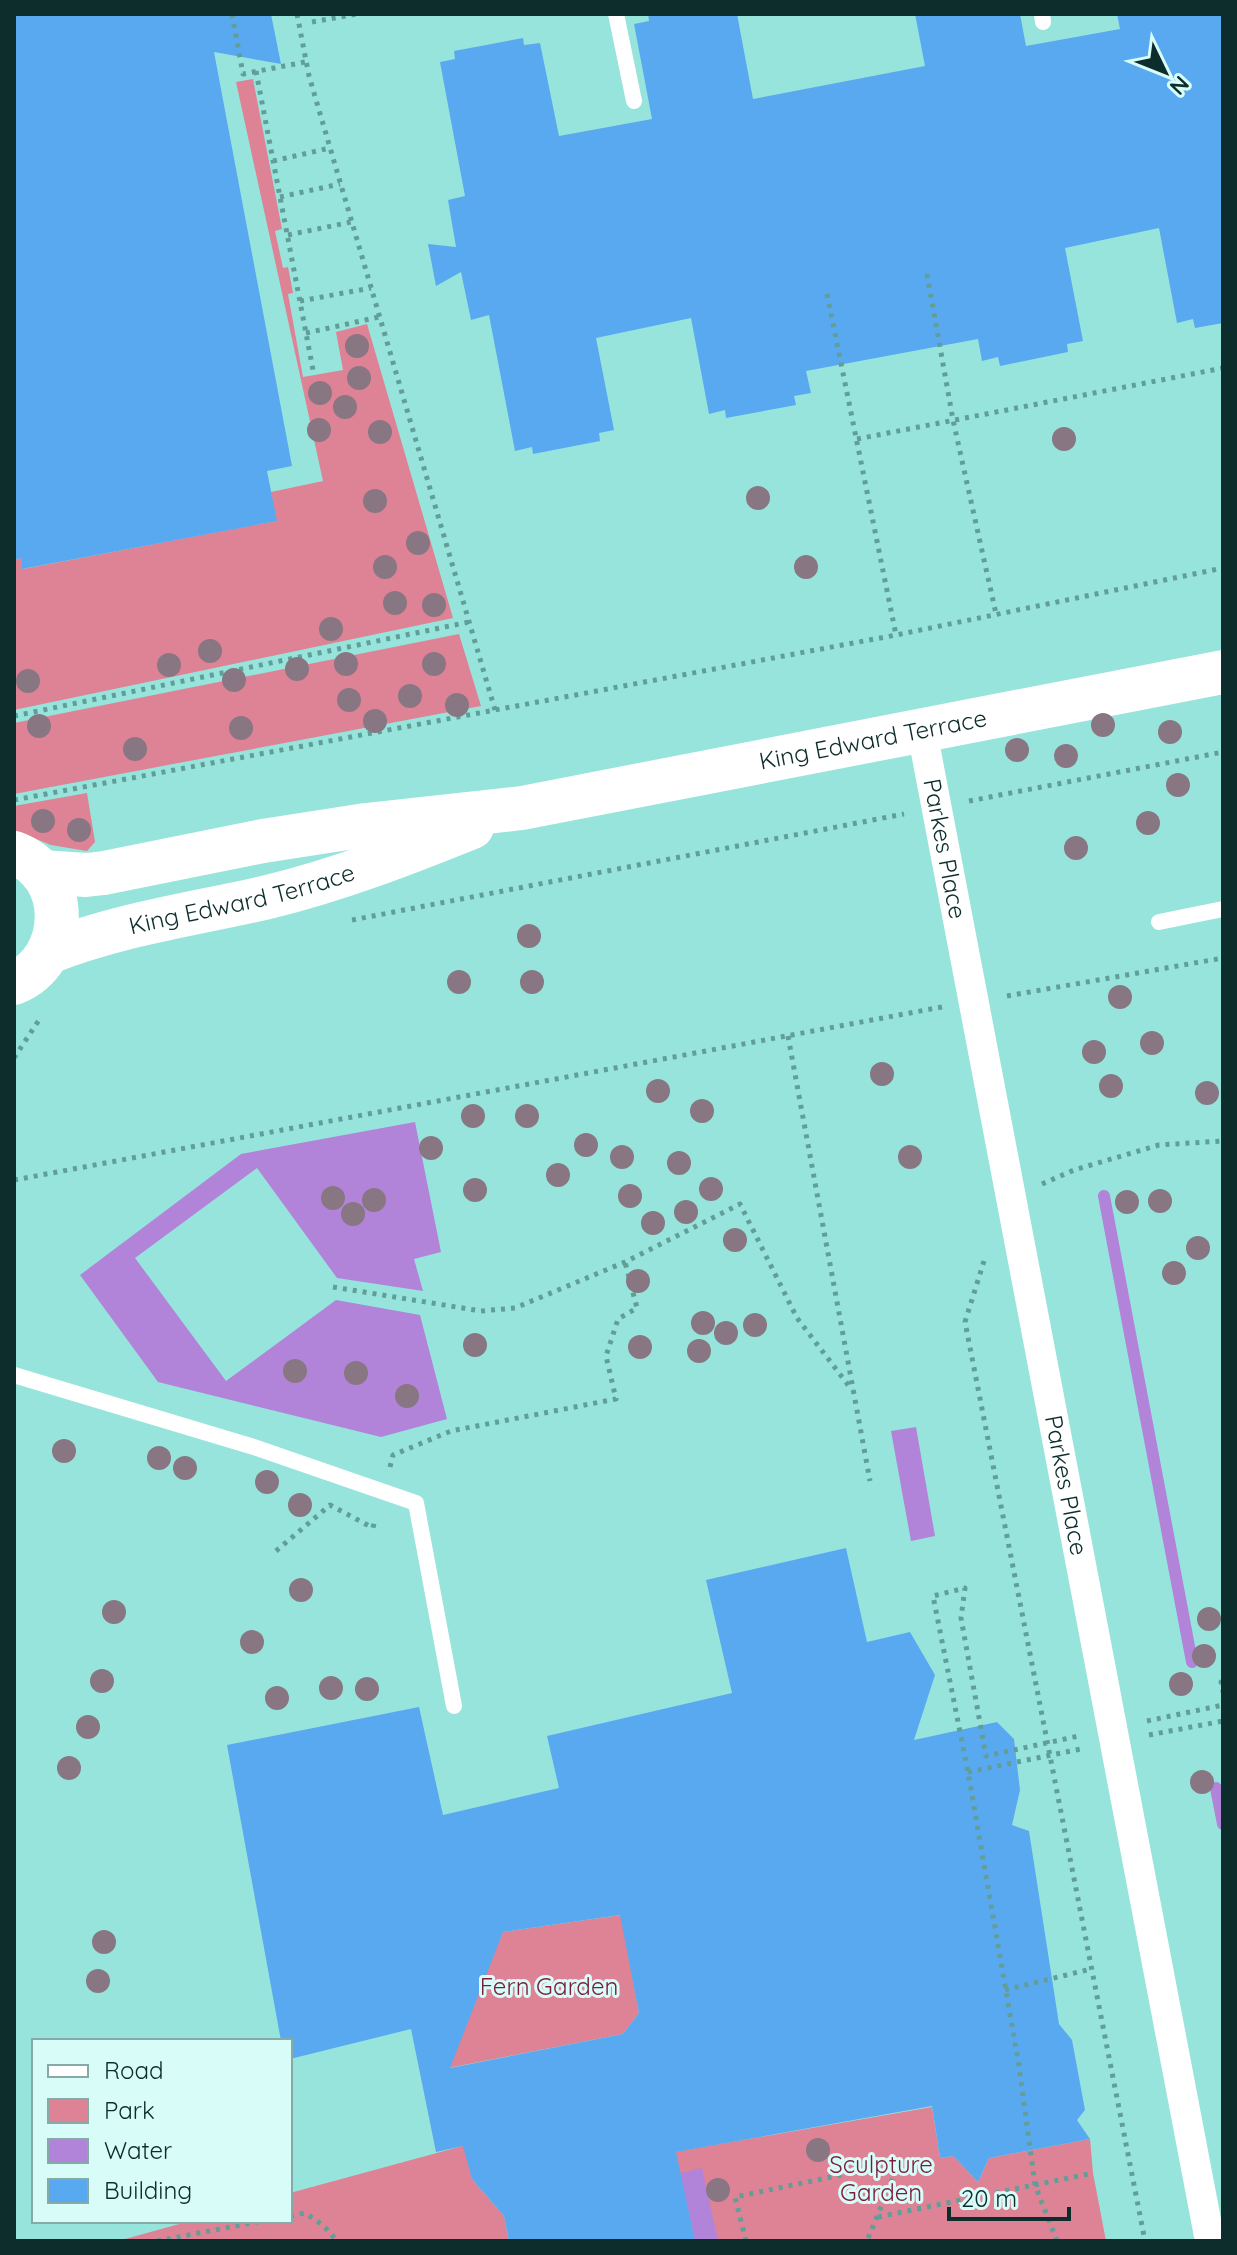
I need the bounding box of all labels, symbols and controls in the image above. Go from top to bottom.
north arrow [1125,32,1205,112]
text: N [1164,70,1195,101]
street label: King Edward Terrace [756,702,989,776]
street label: Parkes Place [917,776,974,921]
street label: King Edward Terrace [126,857,358,940]
street label: Parkes Place [1039,1413,1095,1558]
park label: Fern Garden [480,1971,618,2001]
legend [32,2039,292,2223]
text: Road [104,2055,164,2085]
text: Park [104,2095,155,2125]
text: Water [104,2135,172,2165]
park label: Sculpture Garden [829,2149,933,2207]
scale bar [949,2171,1069,2221]
text: Building [104,2175,192,2205]
text: 20 m [961,2183,1017,2213]

